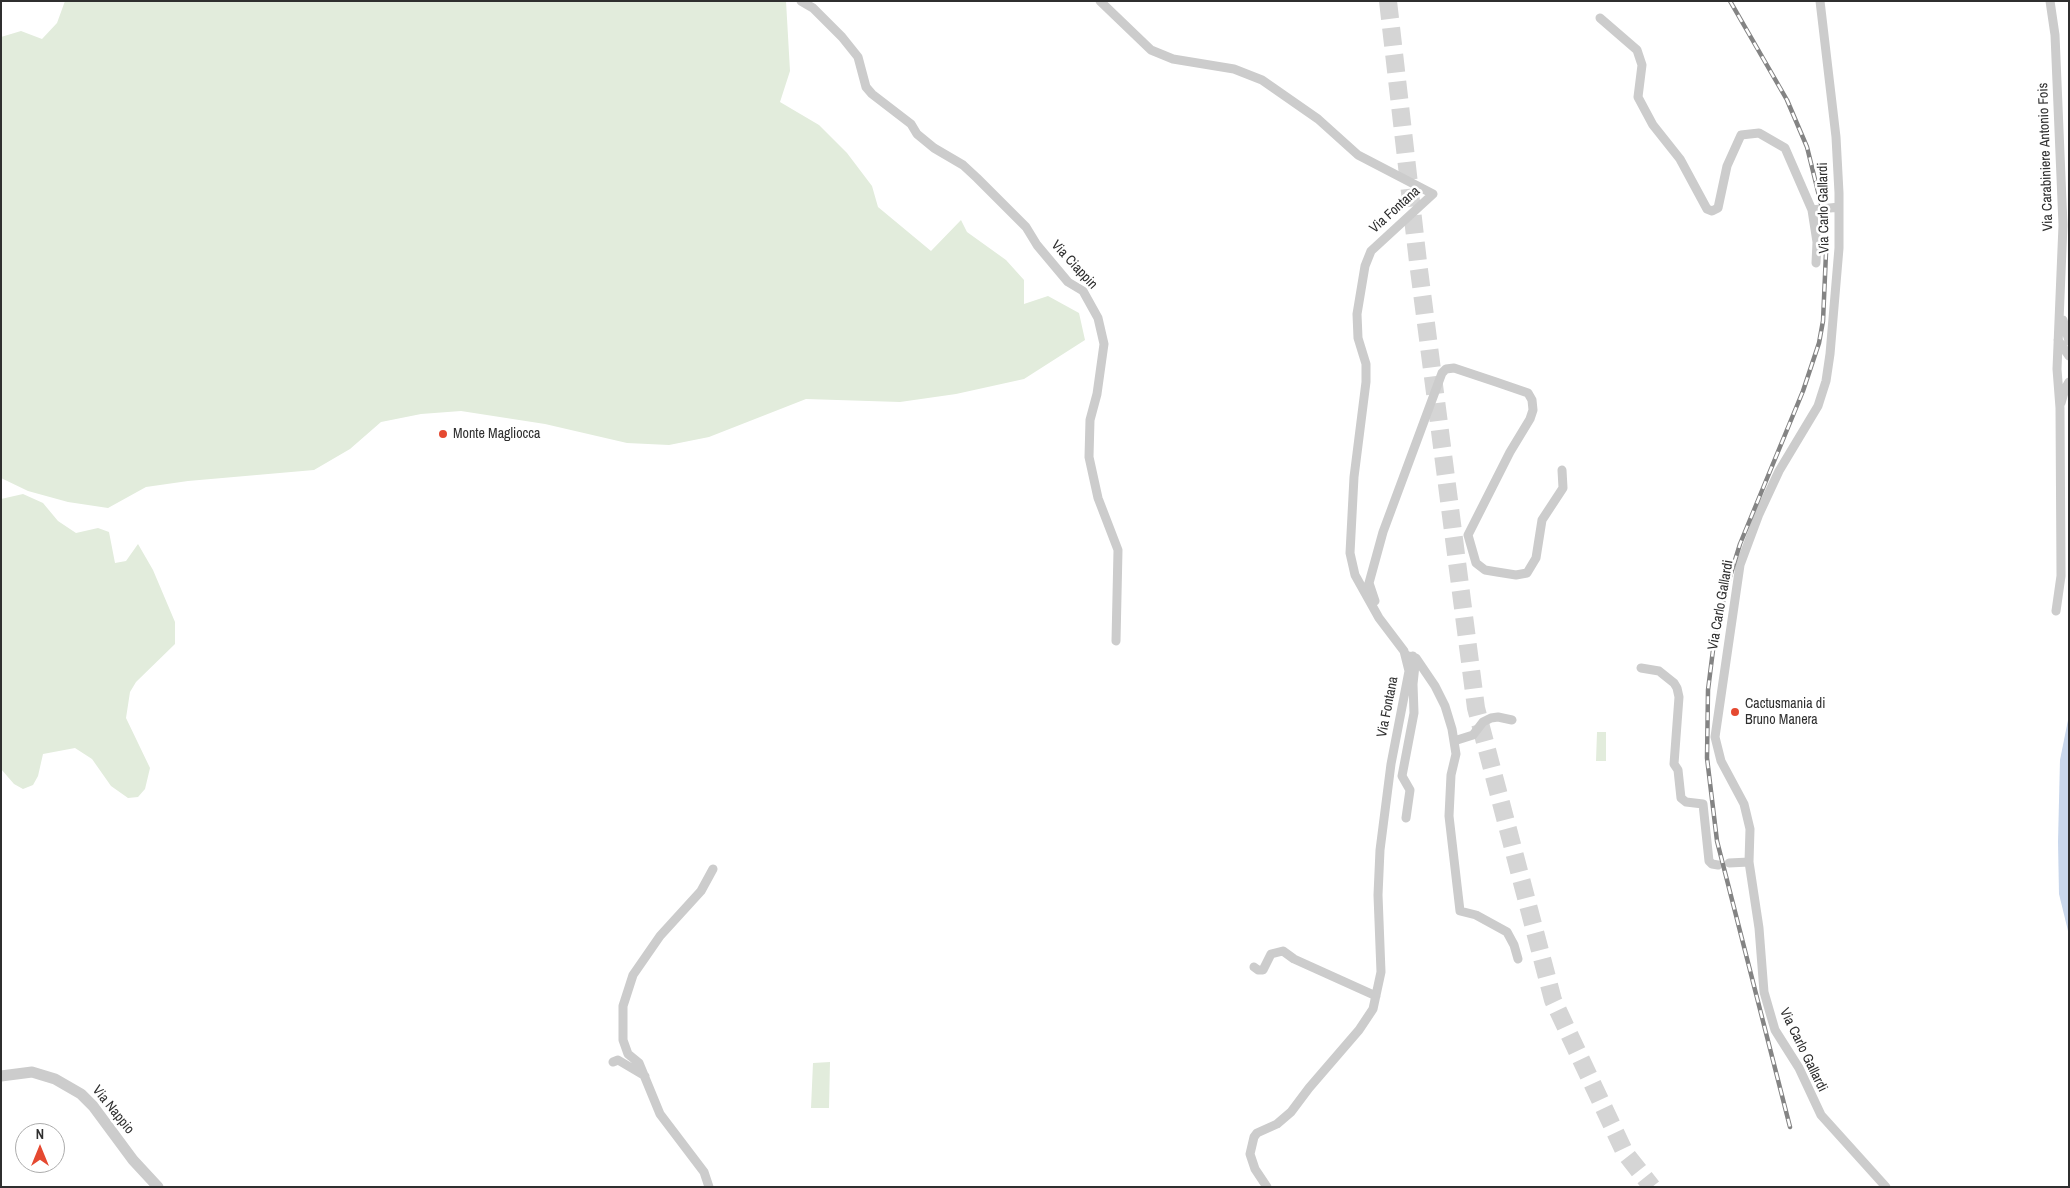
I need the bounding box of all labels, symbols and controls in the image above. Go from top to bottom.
street label: Via Carabiniere Antonio Fois [2035,82,2057,232]
street label: Via Carlo Gallardi [1815,162,1833,254]
street label: Via Fontana [1366,183,1424,237]
street label: Via Ciappin [1047,237,1101,293]
place label: Monte Magliocca [453,426,540,442]
marker: Monte Magliocca [437,428,449,440]
street label: Via Carlo Gallardi [1705,559,1737,651]
street label: Via Fontana [1374,675,1402,739]
place label: Cactusmania di Bruno Manera [1745,696,1825,729]
marker: Cactusmania di Bruno Manera [1729,706,1741,718]
street label: Via Carlo Gallardi [1775,1005,1831,1095]
street label: Via Nappio [88,1082,138,1138]
north arrow [15,1123,65,1173]
text: N [36,1125,44,1143]

